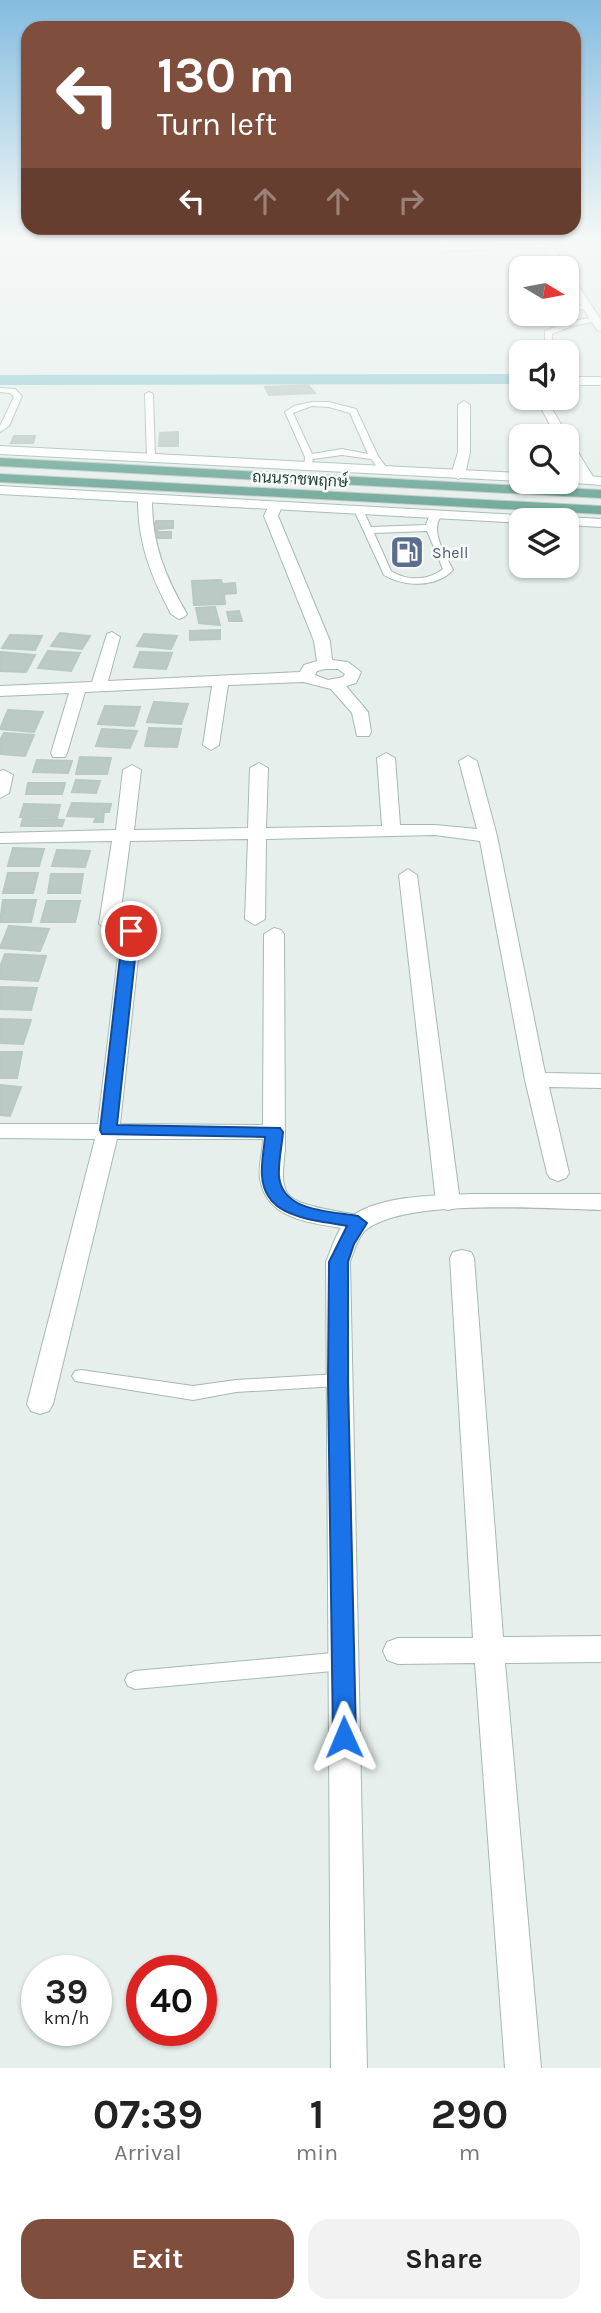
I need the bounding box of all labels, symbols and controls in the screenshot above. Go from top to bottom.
text: 130 m [157,47,295,104]
icon: left [42,49,133,140]
text: Turn left [157,106,277,143]
icon: left [173,182,211,220]
icon: ahead [246,182,284,220]
icon: ahead [319,182,357,220]
icon: right [392,182,430,220]
north arrow [509,256,579,326]
map controls [509,256,579,578]
button: sound [509,340,579,410]
button: search [509,424,579,494]
street label: ถนนราชพฤกษ์ [252,464,349,491]
button: layers [509,508,579,578]
fuel station icon: Shell [388,533,426,571]
place label: Shell [432,543,469,562]
pin [101,901,161,961]
icon: arrive [112,912,150,950]
position arrow [307,1700,381,1774]
speed limit sign: 40 [126,1955,217,2046]
text: 39 [45,1971,88,2012]
text: km/h [44,2007,89,2029]
text: 07:39 [93,2089,203,2139]
text: 1 [309,2089,324,2139]
text: 290 [431,2089,508,2139]
text: Arrival [114,2139,182,2166]
text: min [296,2139,338,2166]
text: m [459,2139,480,2166]
button: Exit [21,2219,294,2299]
button: Share [308,2219,580,2299]

